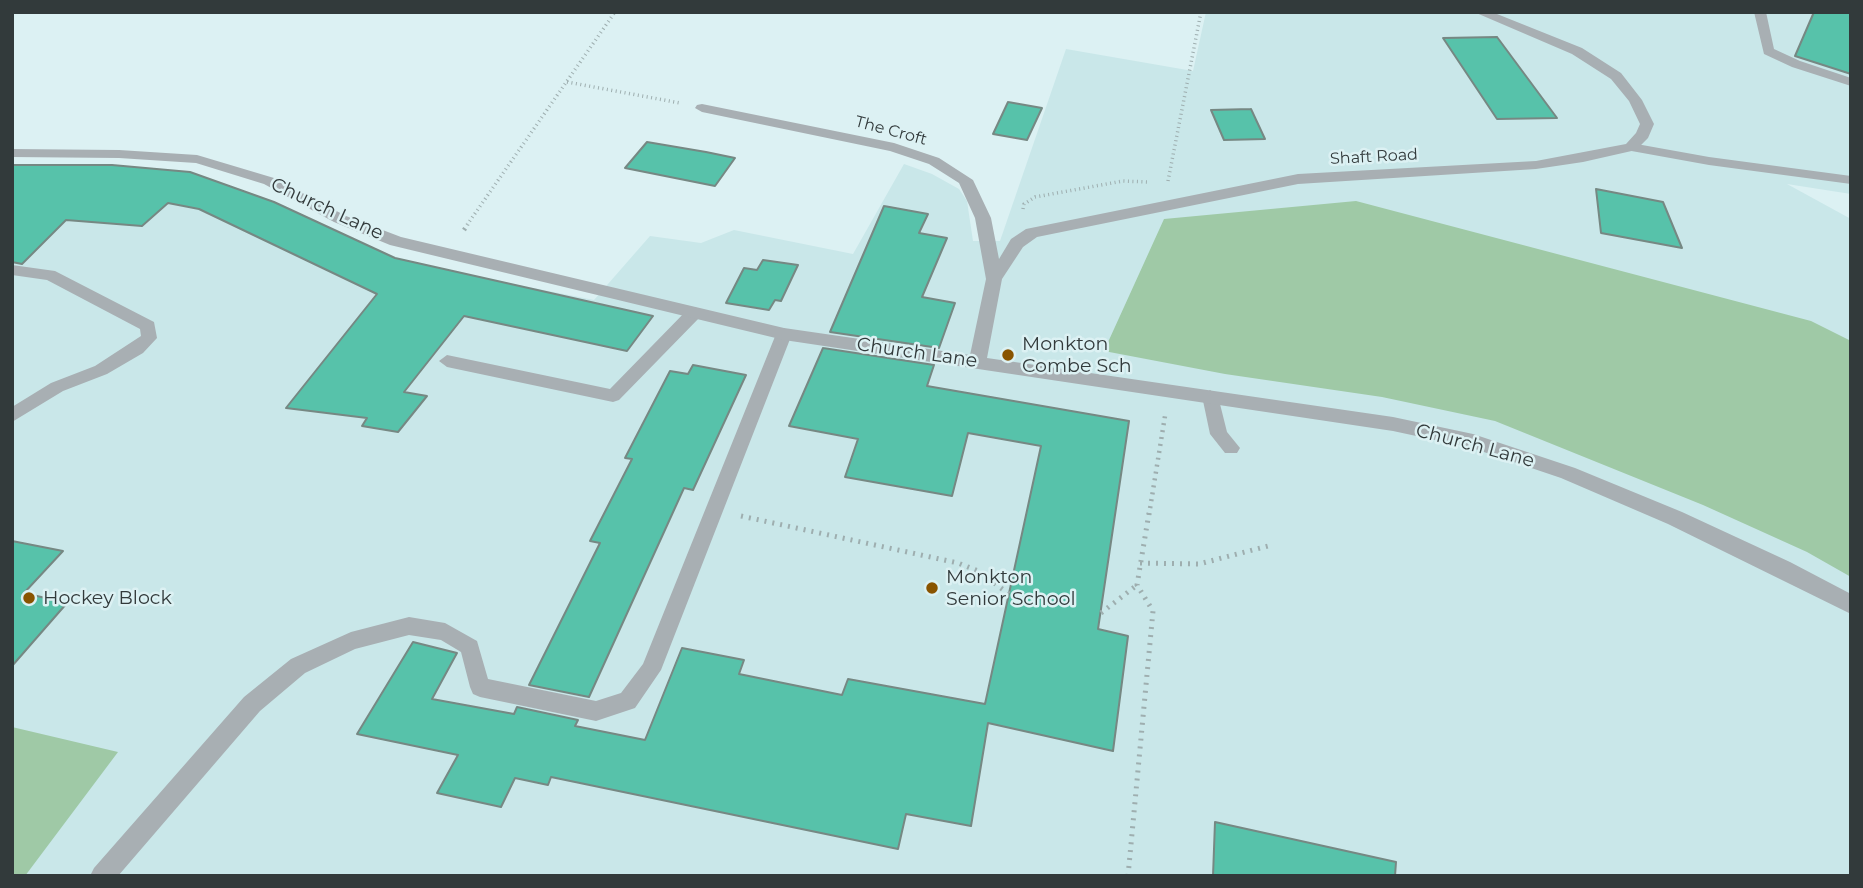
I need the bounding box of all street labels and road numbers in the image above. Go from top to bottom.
street label: The Croft [853,112,929,150]
street label: Shaft Road [1330,145,1418,169]
street label: Church Lane [267,173,387,245]
street label: Church Lane [855,333,979,373]
street label: Church Lane [1413,419,1537,473]

